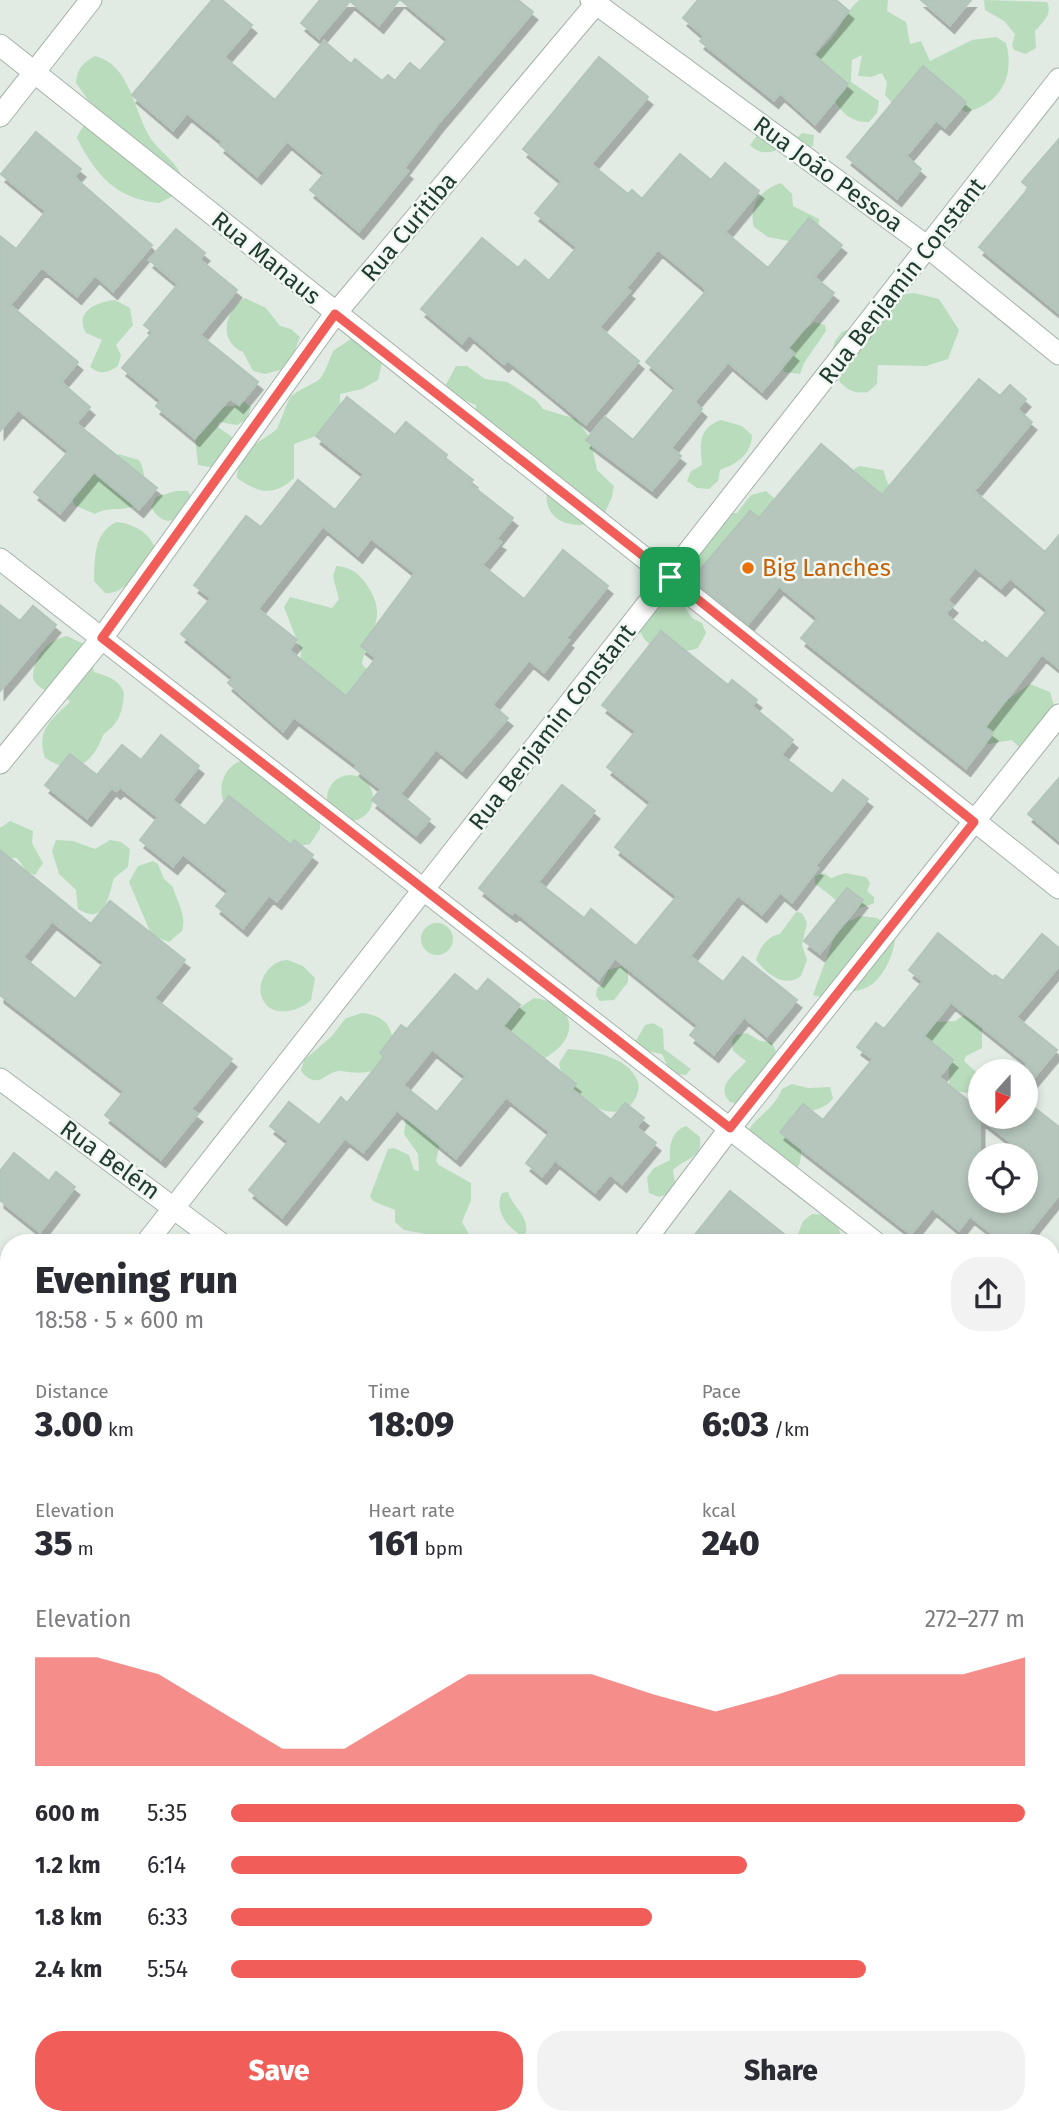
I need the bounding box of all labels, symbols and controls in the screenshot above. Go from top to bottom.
street label: Rua João Pessoa [748,110,908,238]
street label: Rua Curitiba [355,167,463,287]
street label: Rua Benjamin Constant [813,172,991,390]
street label: Rua Manaus [206,206,326,310]
pin [640,547,700,607]
place label: Big Lanches [762,554,891,582]
icon: arrive [651,558,689,596]
marker: Big Lanches [740,560,756,576]
street label: Rua Benjamin Constant [463,618,641,836]
north arrow [968,1059,1038,1129]
map controls [968,1059,1038,1213]
street label: Rua Belém [55,1115,165,1205]
button: locate [968,1143,1038,1213]
text: Evening run [35,1257,238,1303]
button: share [951,1257,1025,1331]
text: 18:58 · 5 × 600 m [35,1306,204,1334]
text: Distance [35,1380,109,1403]
text: Time [368,1380,410,1403]
text: Pace [702,1380,741,1403]
text: 3.00 [35,1403,103,1445]
text: 18:09 [368,1403,454,1445]
text: 6:03 [702,1403,769,1445]
text: km [103,1418,134,1441]
text: /km [769,1418,810,1441]
text: Elevation [35,1499,115,1522]
text: Heart rate [368,1499,455,1522]
text: kcal [702,1499,736,1522]
text: 35 [35,1522,73,1564]
text: 161 [368,1522,419,1564]
text: 240 [702,1522,760,1564]
text: m [73,1537,94,1560]
text: bpm [419,1537,463,1560]
text: Elevation [35,1605,131,1633]
text: 272–277 m [925,1605,1025,1633]
text: 600 m [35,1799,100,1827]
text: 5:35 [147,1799,187,1827]
text: 1.2 km [35,1851,101,1879]
text: 6:14 [147,1851,186,1879]
text: 1.8 km [35,1903,102,1931]
text: 6:33 [147,1903,188,1931]
text: 2.4 km [35,1955,102,1983]
text: 5:54 [147,1955,188,1983]
button: Save [35,2031,523,2111]
button: Share [537,2031,1025,2111]

